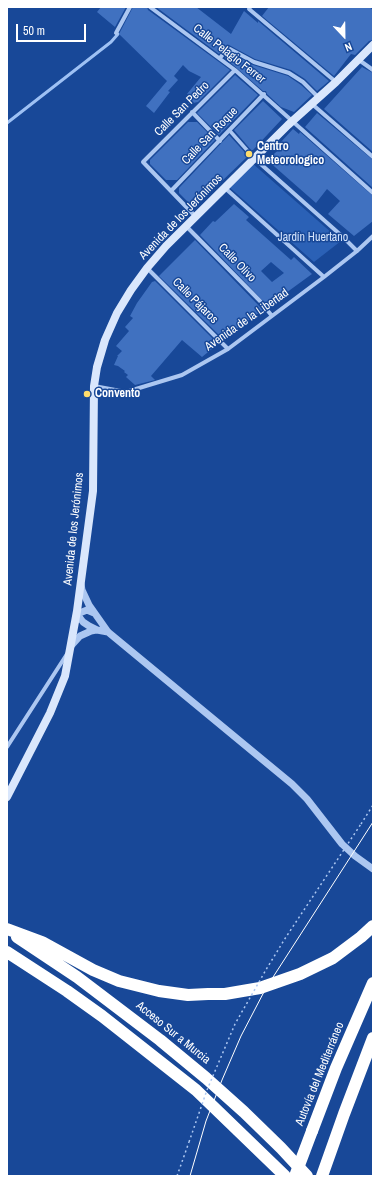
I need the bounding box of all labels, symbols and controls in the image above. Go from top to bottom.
scale bar [18,16,88,42]
north arrow [324,16,364,56]
street label: Calle Pelagio Ferrer [190,21,268,87]
text: 50 m [23,23,45,39]
text: N [343,39,354,55]
street label: Calle San Pedro [152,79,212,139]
street label: Calle San Roque [179,104,241,168]
place label: Centro Meteorologico [257,140,324,168]
marker: Centro Meteorologico [244,149,254,159]
street label: Avenida de los Jerónimos [136,171,226,263]
park label: Jardín Huertano [278,231,348,245]
street label: Calle Olivo [215,241,259,285]
street label: Calle Pájaros [169,275,221,327]
street label: Avenida de la Libertad [202,286,292,354]
place label: Convento [95,387,140,401]
marker: Convento [82,389,92,399]
street label: Avenida de los Jerónimos [61,472,87,586]
street label: Acceso Sur a Murcia [133,999,213,1067]
street label: Autovía del Mediterráneo [293,1020,347,1128]

